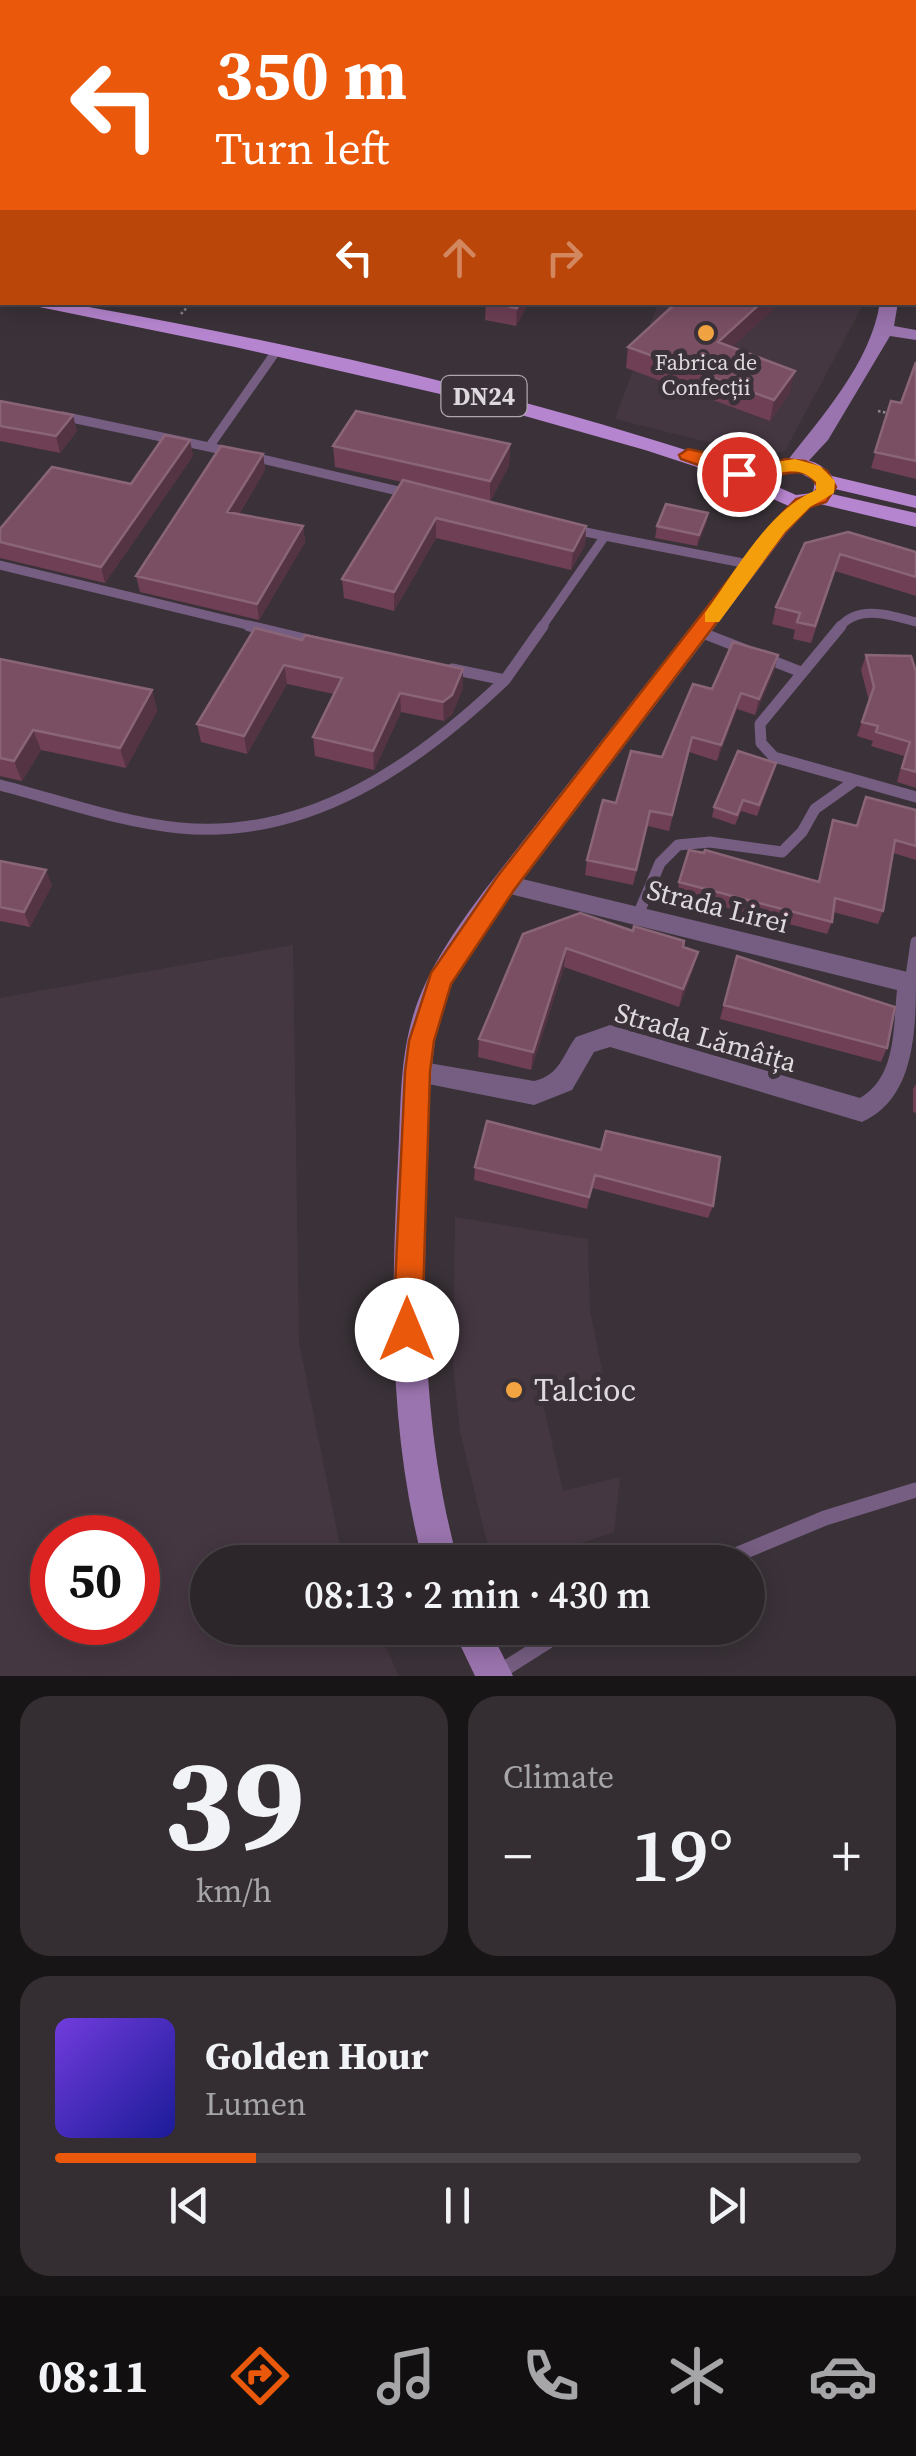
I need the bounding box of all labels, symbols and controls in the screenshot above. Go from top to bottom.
text: 350 m [215,26,407,122]
icon: left [50,40,180,170]
text: Turn left [215,117,389,179]
icon: left [327,230,382,285]
icon: ahead [432,230,487,285]
icon: right [537,230,592,285]
marker: Fabrica de Confecții [695,322,717,344]
place label: Fabrica de Confecții [655,347,757,402]
road number: DN24 [442,376,526,416]
pin [697,432,782,517]
icon: arrive [712,447,767,502]
street label: Strada Lirei [643,870,793,942]
street label: Strada Lămâița [611,993,802,1081]
position arrow [355,1278,459,1382]
place label: Talcioc [534,1368,636,1412]
marker: Talcioc [503,1379,525,1401]
speed limit sign: 50 [30,1515,160,1645]
text: 08:13 · 2 min · 430 m [304,1569,651,1621]
text: 39 [164,1714,304,1893]
text: Climate [503,1755,614,1799]
text: 19° [631,1803,733,1906]
text: − [503,1818,532,1893]
text: + [832,1818,861,1893]
text: km/h [196,1869,272,1913]
text: Golden Hour [205,2030,428,2082]
text: Lumen [205,2082,307,2126]
icon: previous [162,2178,217,2233]
icon: pause [430,2178,485,2233]
icon: next [699,2178,754,2233]
icon: directions [225,2341,295,2411]
icon: music [371,2341,441,2411]
icon: phone [516,2341,586,2411]
icon: climate [662,2341,732,2411]
icon: car [808,2341,878,2411]
text: 08:11 [38,2345,149,2407]

